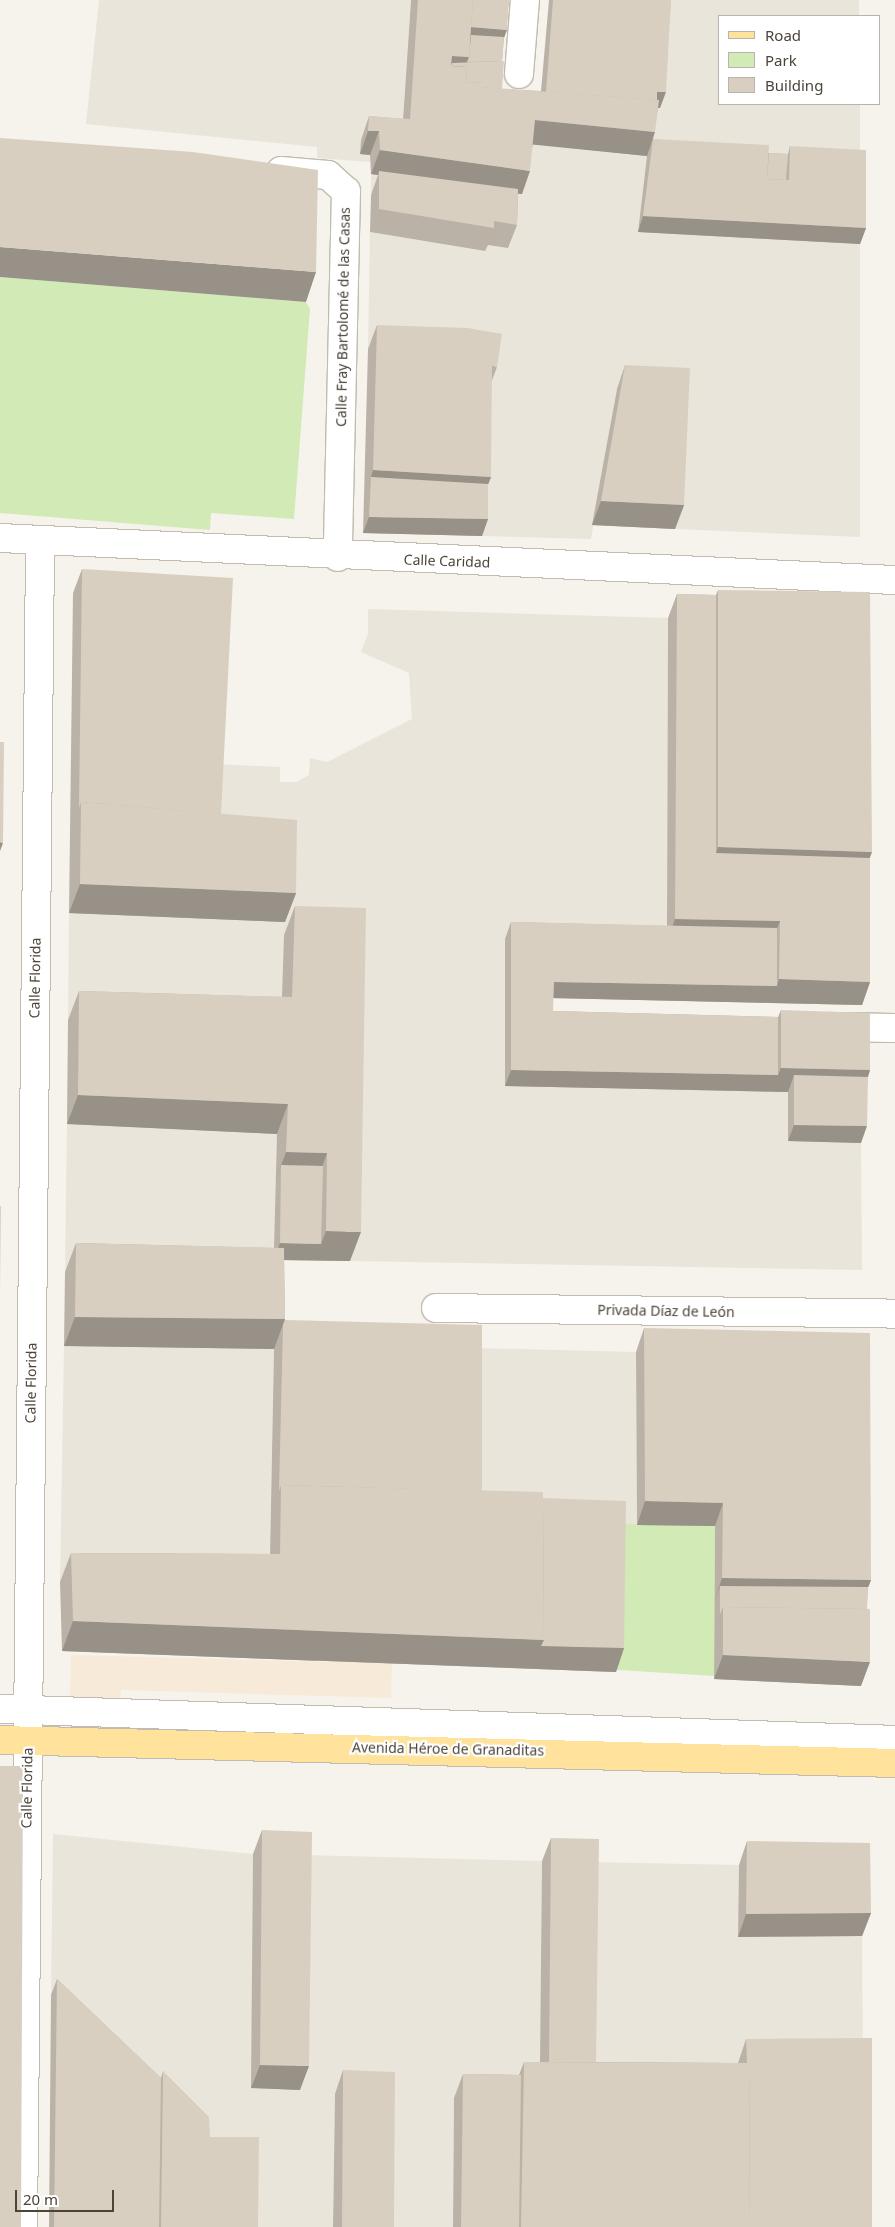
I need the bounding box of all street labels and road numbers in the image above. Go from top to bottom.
street label: Calle Fray Bartolomé de las Casas [333,207,353,427]
street label: Calle Caridad [403,551,491,571]
street label: Calle Florida [26,938,44,1018]
street label: Privada Díaz de León [597,1301,735,1321]
street label: Calle Florida [22,1343,40,1423]
street label: Avenida Héroe de Granaditas [352,1739,544,1759]
street label: Calle Florida [18,1748,36,1828]

